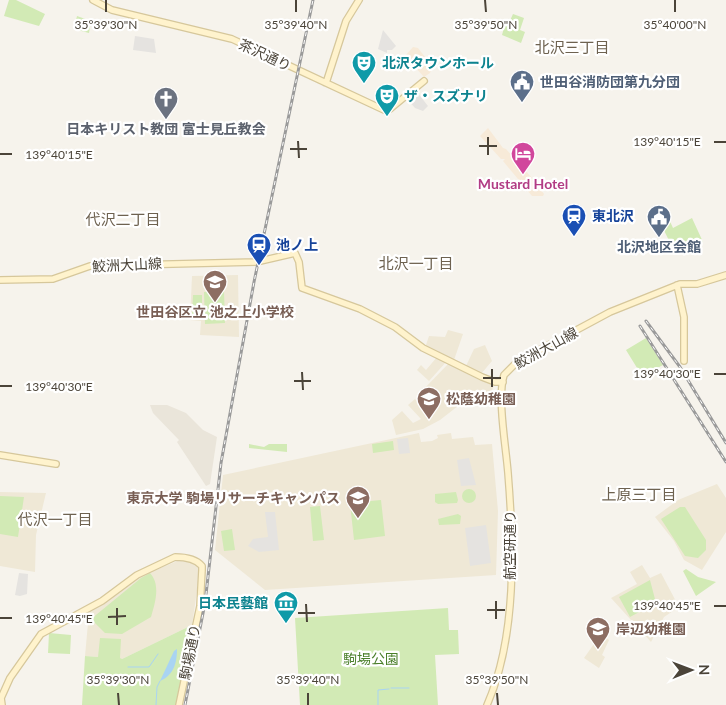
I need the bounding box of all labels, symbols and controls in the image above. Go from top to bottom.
text: 35°39'30"N [75,17,137,32]
text: 35°39'40"N [265,17,327,32]
text: 35°39'50"N [455,17,517,32]
text: 35°40'00"N [644,17,706,32]
street label: 茶沢通り [236,35,294,74]
district label: 北沢三丁目 [534,38,610,56]
theatre icon: 北沢タウンホール [351,50,377,84]
place label: 北沢タウンホール [382,54,494,71]
public building icon: 世田谷消防団第九分団 [509,69,535,103]
place label: 世田谷消防団第九分団 [540,73,680,90]
theatre icon: ザ・スズナリ [374,83,400,117]
church icon: 日本キリスト教団 富士見丘教会 [153,86,179,120]
place label: ザ・スズナリ [404,87,488,104]
place label: 日本キリスト教団 富士見丘教会 [66,120,266,137]
text: 139°40'15"E [633,134,701,149]
hotel icon: Mustard Hotel [510,141,536,175]
text: 139°40'15"E [25,147,93,162]
place label: Mustard Hotel [478,175,568,192]
station icon: 東北沢 [561,203,587,237]
public building icon: 北沢地区会館 [646,204,672,238]
place label: 東北沢 [592,207,634,224]
district label: 代沢二丁目 [85,210,161,228]
station icon: 池ノ上 [246,232,272,266]
place label: 池ノ上 [276,236,318,253]
place label: 北沢地区会館 [617,238,701,255]
street label: 鮫洲大山線 [92,254,162,275]
district label: 北沢一丁目 [378,254,454,272]
school or university icon: 世田谷区立 池之上小学校 [202,269,228,303]
place label: 世田谷区立 池之上小学校 [136,303,294,320]
street label: 鮫洲大山線 [511,323,580,372]
text: 139°40'30"E [633,366,701,381]
text: 139°40'30"E [25,379,93,394]
school or university icon: 松蔭幼稚園 [416,386,442,420]
place label: 松蔭幼稚園 [446,390,516,407]
school or university icon: 東京大学 駒場リサーチキャンパス [345,485,371,519]
district label: 上原三丁目 [601,485,677,503]
place label: 東京大学 駒場リサーチキャンパス [127,489,340,506]
district label: 代沢一丁目 [17,510,93,528]
street label: 航空研通り [501,510,518,580]
museum icon: 日本民藝館 [273,590,299,624]
place label: 日本民藝館 [198,594,268,611]
text: 139°40'45"E [633,598,701,613]
text: 139°40'45"E [25,611,93,626]
school or university icon: 岸辺幼稚園 [585,616,611,650]
place label: 岸辺幼稚園 [616,620,686,637]
street label: 駒場通り [176,623,203,681]
north arrow [666,645,716,695]
park label: 駒場公園 [343,650,399,667]
text: N [696,664,713,675]
text: 35°39'30"N [87,672,149,687]
text: 35°39'40"N [277,672,339,687]
text: 35°39'50"N [466,672,528,687]

